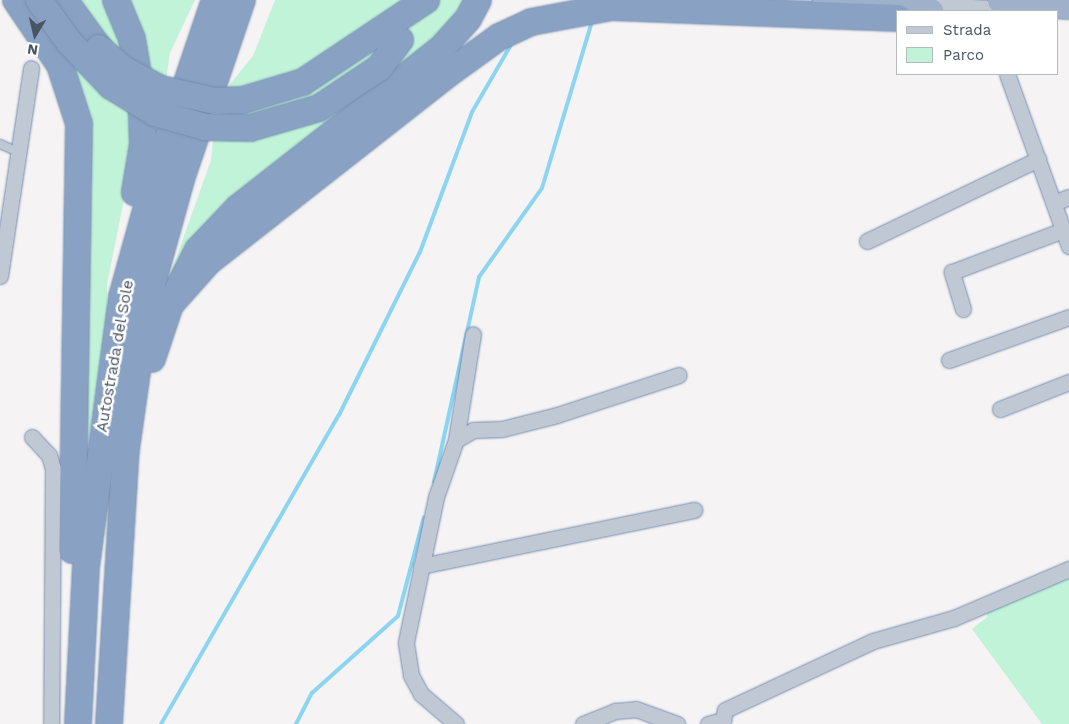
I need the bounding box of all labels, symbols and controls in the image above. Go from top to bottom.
north arrow [10,10,60,60]
legend [896,10,1059,75]
text: Strada [943,21,991,39]
text: N [26,41,39,59]
text: Parco [943,46,984,64]
street label: Autostrada del Sole [92,278,138,434]

